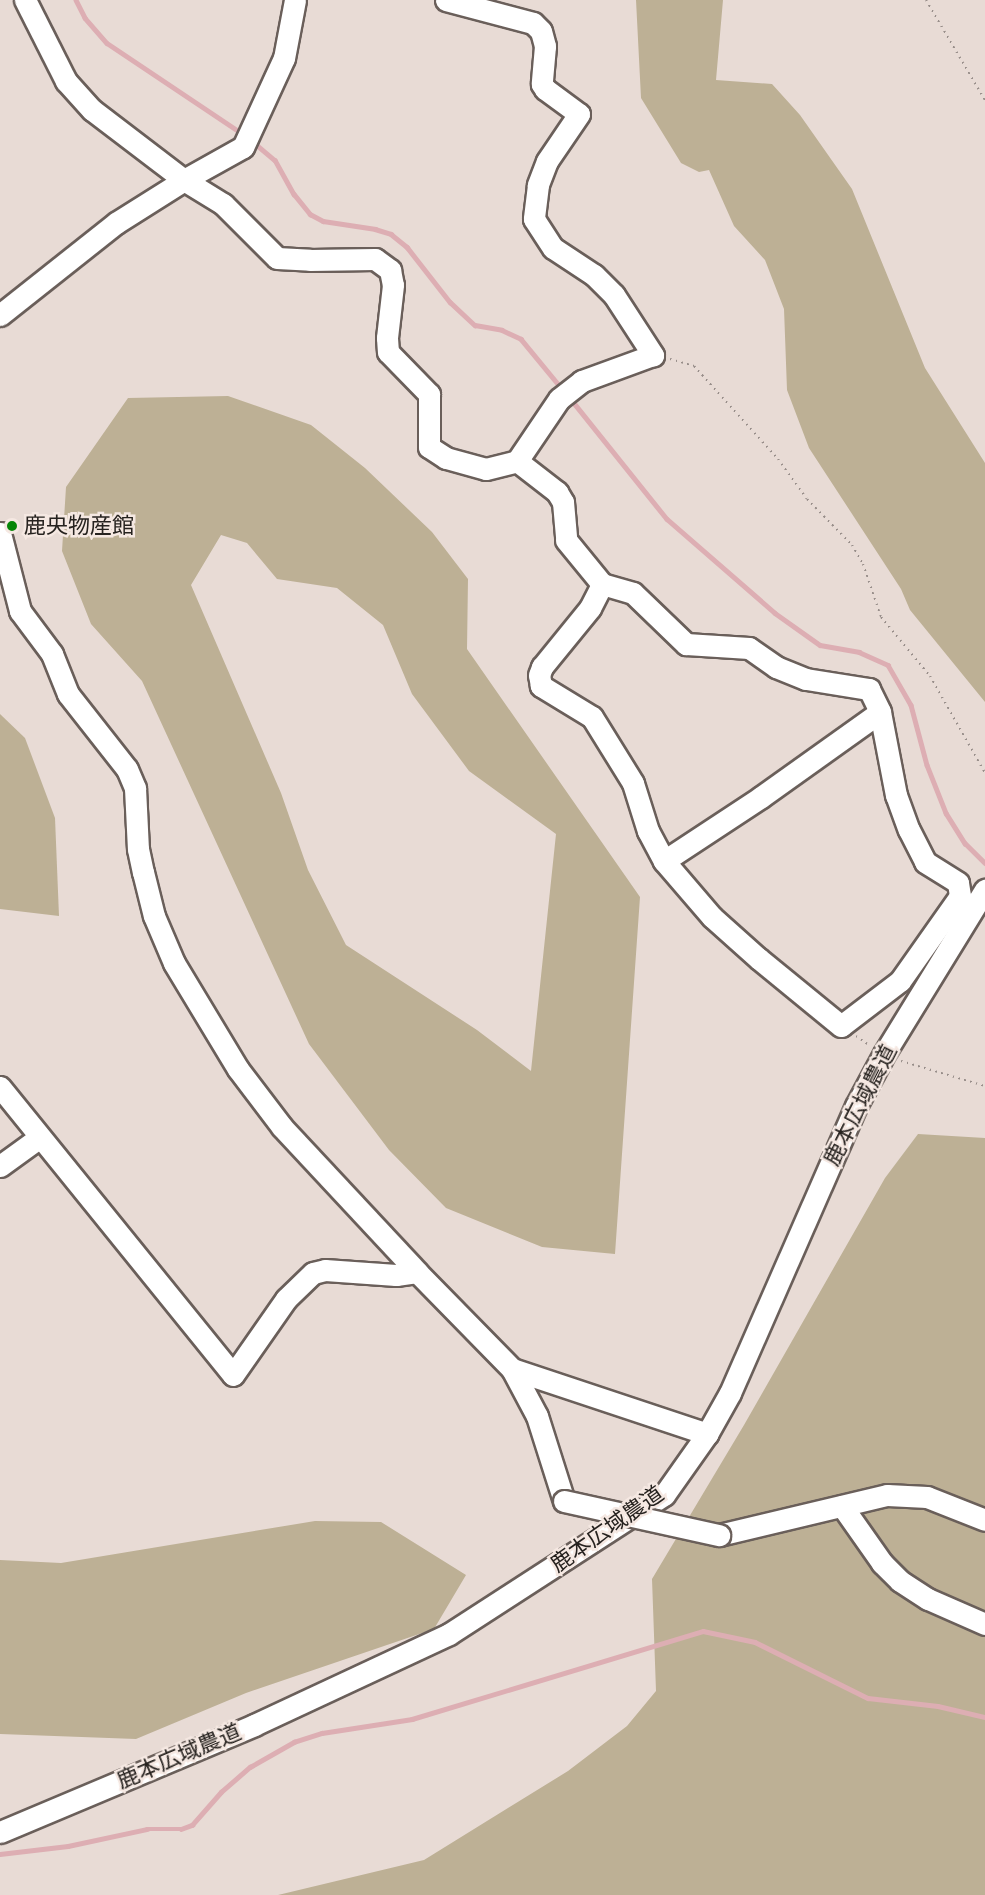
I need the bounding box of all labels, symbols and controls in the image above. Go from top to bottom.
place label: 鹿央物産館 [24,513,134,539]
marker: 鹿央物産館 [5,519,19,533]
street label: 鹿本広域農道 [818,1040,902,1170]
street label: 鹿本広域農道 [545,1480,669,1578]
street label: 鹿本広域農道 [113,1718,245,1794]

